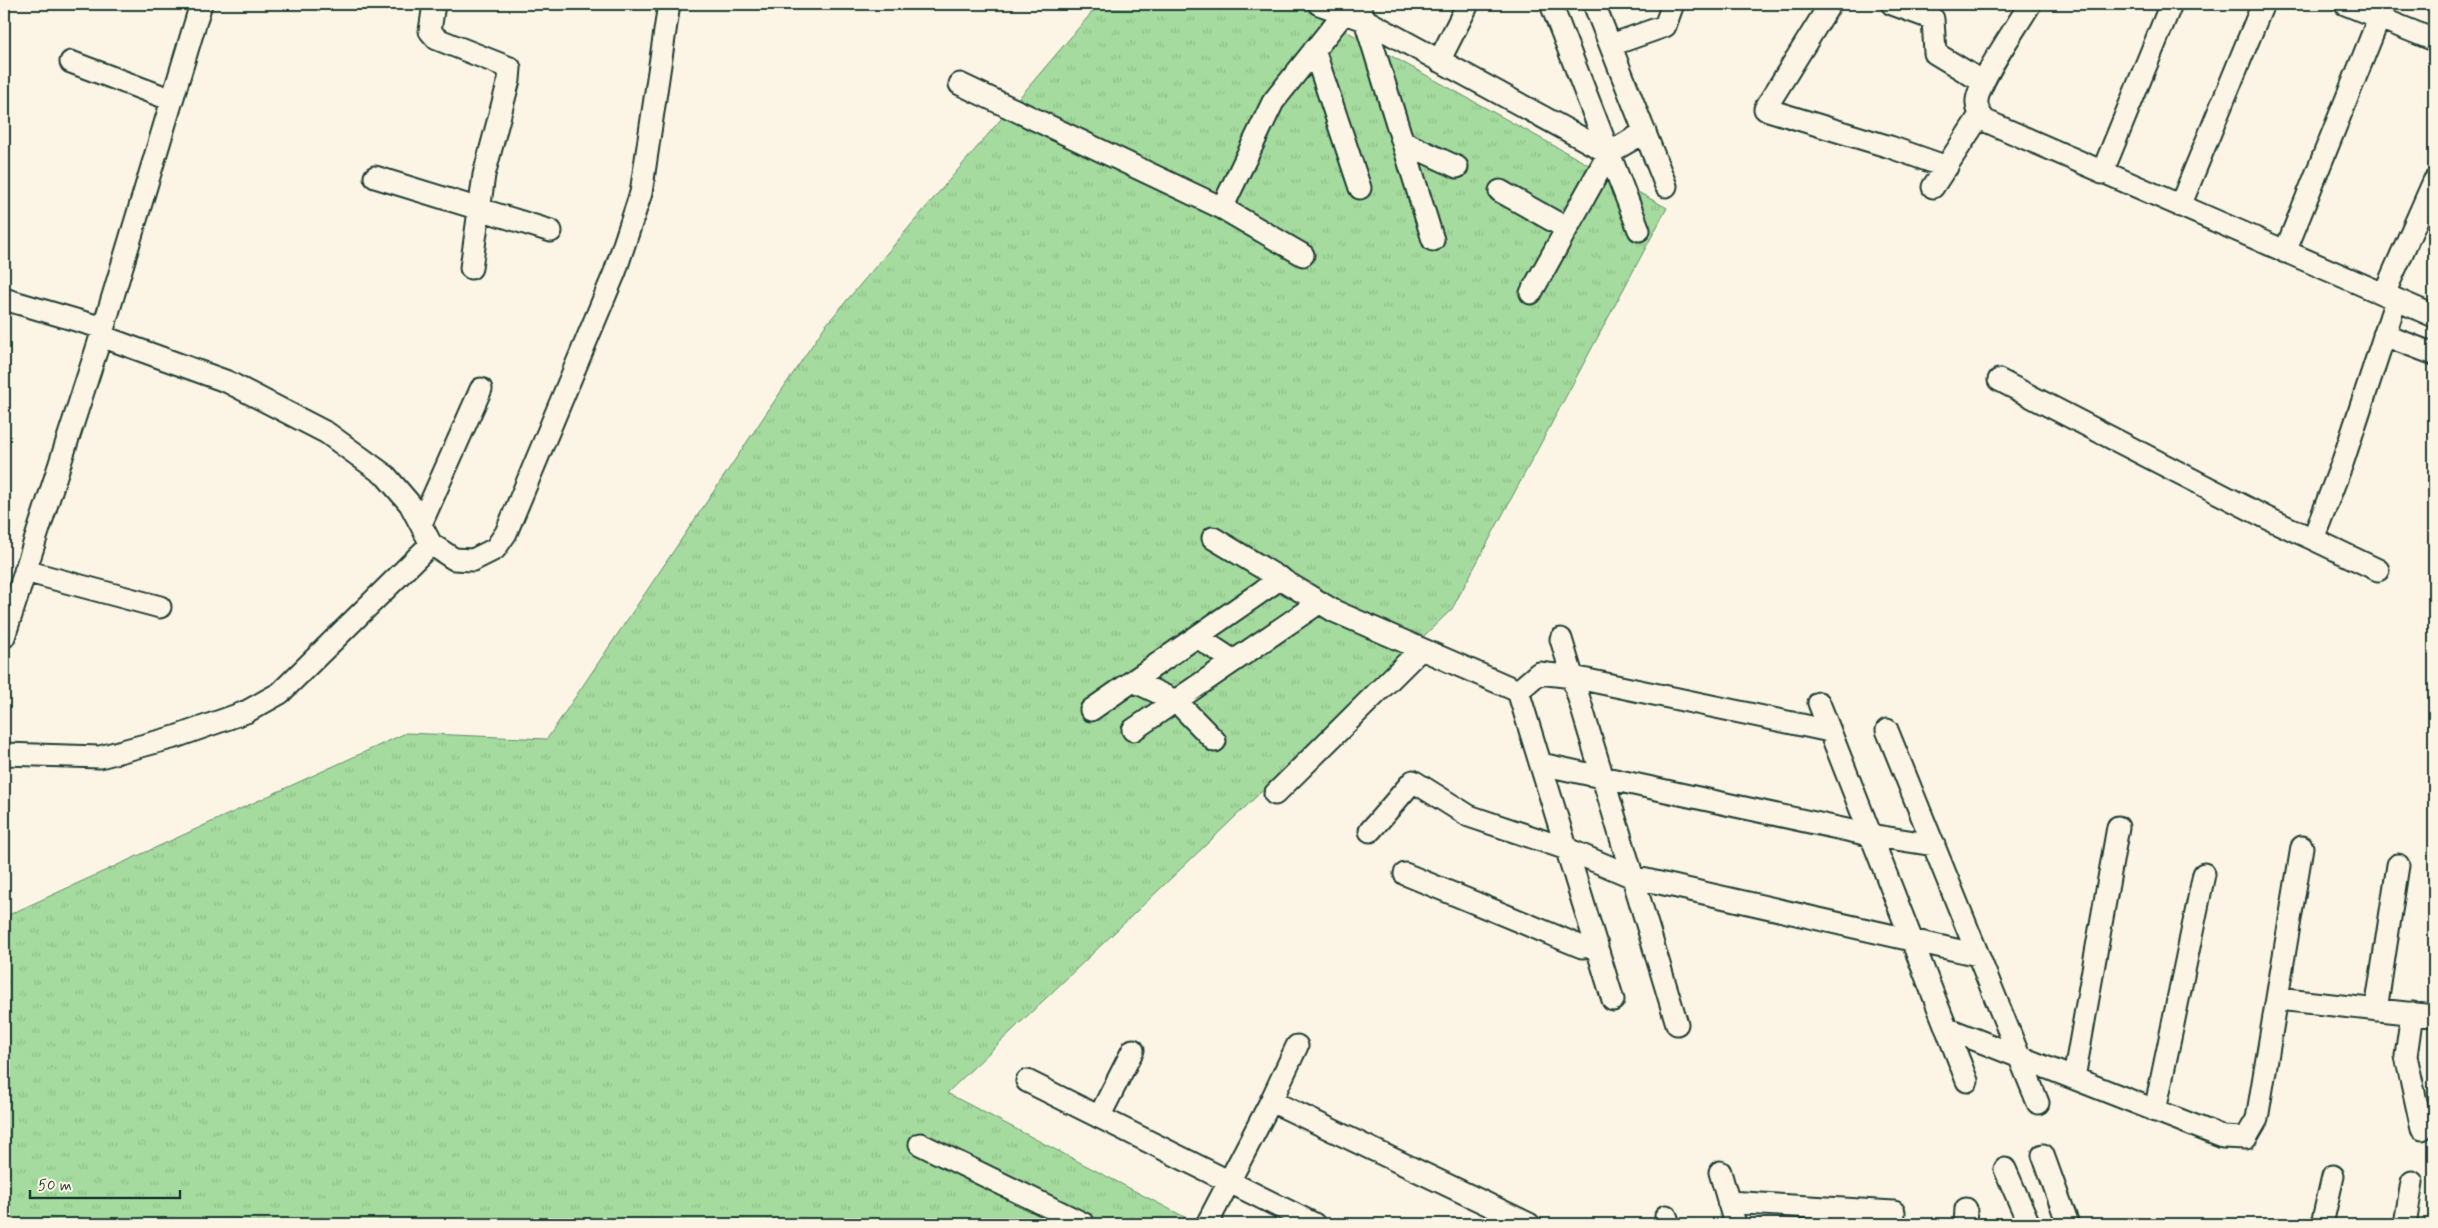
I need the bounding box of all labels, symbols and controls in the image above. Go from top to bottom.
scale bar [30,1168,180,1200]
text: 50 m [38,1176,72,1196]

